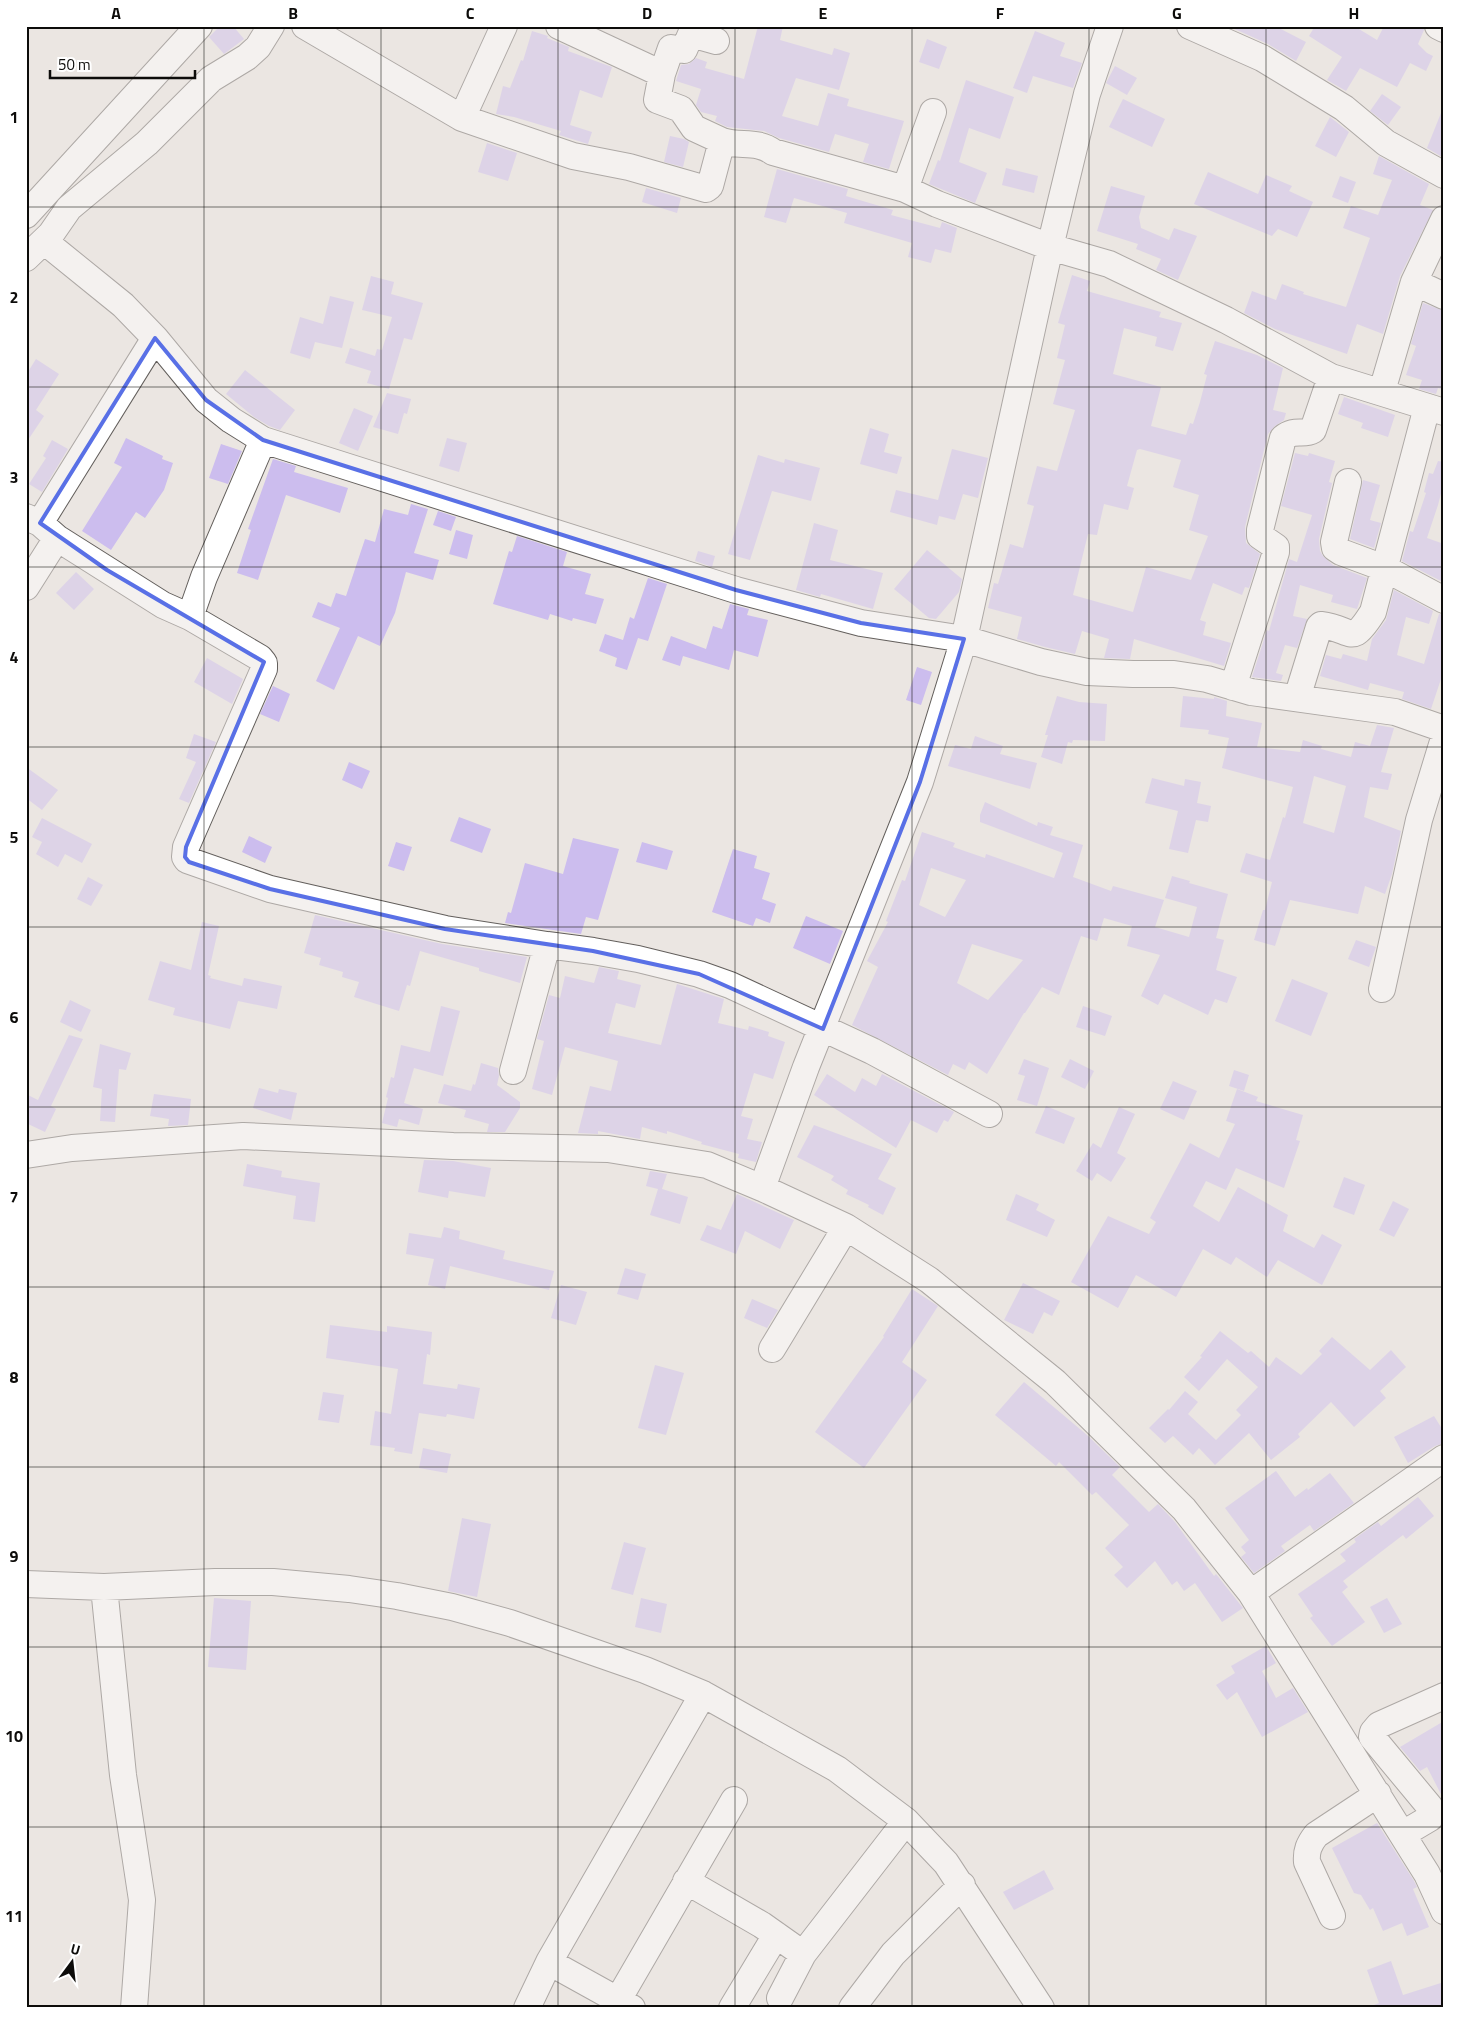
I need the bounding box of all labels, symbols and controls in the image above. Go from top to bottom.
text: A [111,1,121,25]
text: B [288,1,298,25]
text: C [466,1,475,25]
text: D [642,1,652,25]
text: E [819,1,828,25]
text: F [996,1,1005,25]
text: G [1172,1,1182,25]
text: H [1349,1,1359,25]
scale bar [50,48,195,80]
text: 50 m [58,53,91,76]
text: 1 [10,105,18,129]
text: 2 [10,285,18,309]
text: 3 [10,465,18,489]
text: 4 [10,645,19,669]
text: 5 [10,825,19,849]
text: 6 [10,1005,19,1029]
text: 7 [10,1185,18,1209]
text: 8 [10,1365,19,1389]
text: 9 [10,1544,19,1568]
text: 10 [5,1724,23,1748]
text: 11 [5,1904,23,1928]
north arrow [48,1936,98,1986]
text: U [68,1938,83,1960]

